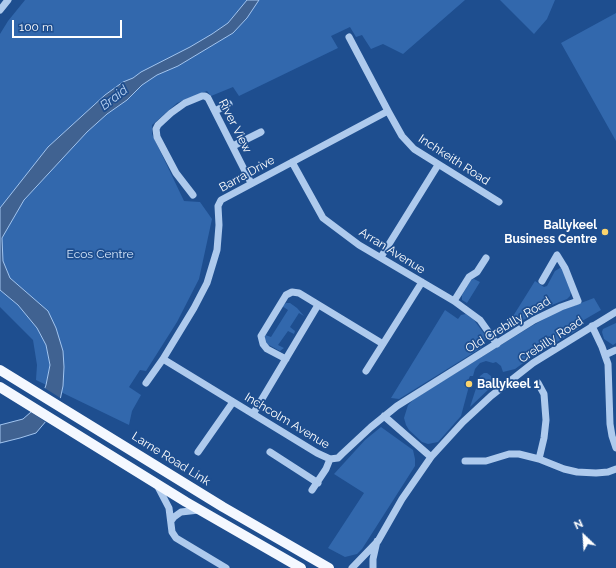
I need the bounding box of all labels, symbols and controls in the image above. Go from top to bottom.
scale bar [14,12,124,38]
text: 100 m [19,20,53,34]
water label: Braid [97,82,131,114]
street label: River View [215,97,255,155]
street label: Inchkeith Road [416,132,492,188]
street label: Barra Drive [217,153,277,195]
place label: Ballykeel Business Centre [504,218,597,246]
street label: Arran Avenue [356,225,428,277]
marker: Ballykeel Business Centre [600,227,610,237]
park label: Ecos Centre [67,247,133,261]
street label: Old Crebilly Road [463,294,553,356]
street label: Crebilly Road [516,314,586,366]
place label: Ballykeel 1 [477,377,539,391]
marker: Ballykeel 1 [464,379,474,389]
street label: Inchcolm Avenue [242,390,332,452]
street label: Larne Road Link [129,429,213,489]
north arrow [564,516,604,556]
text: N [572,517,585,532]

